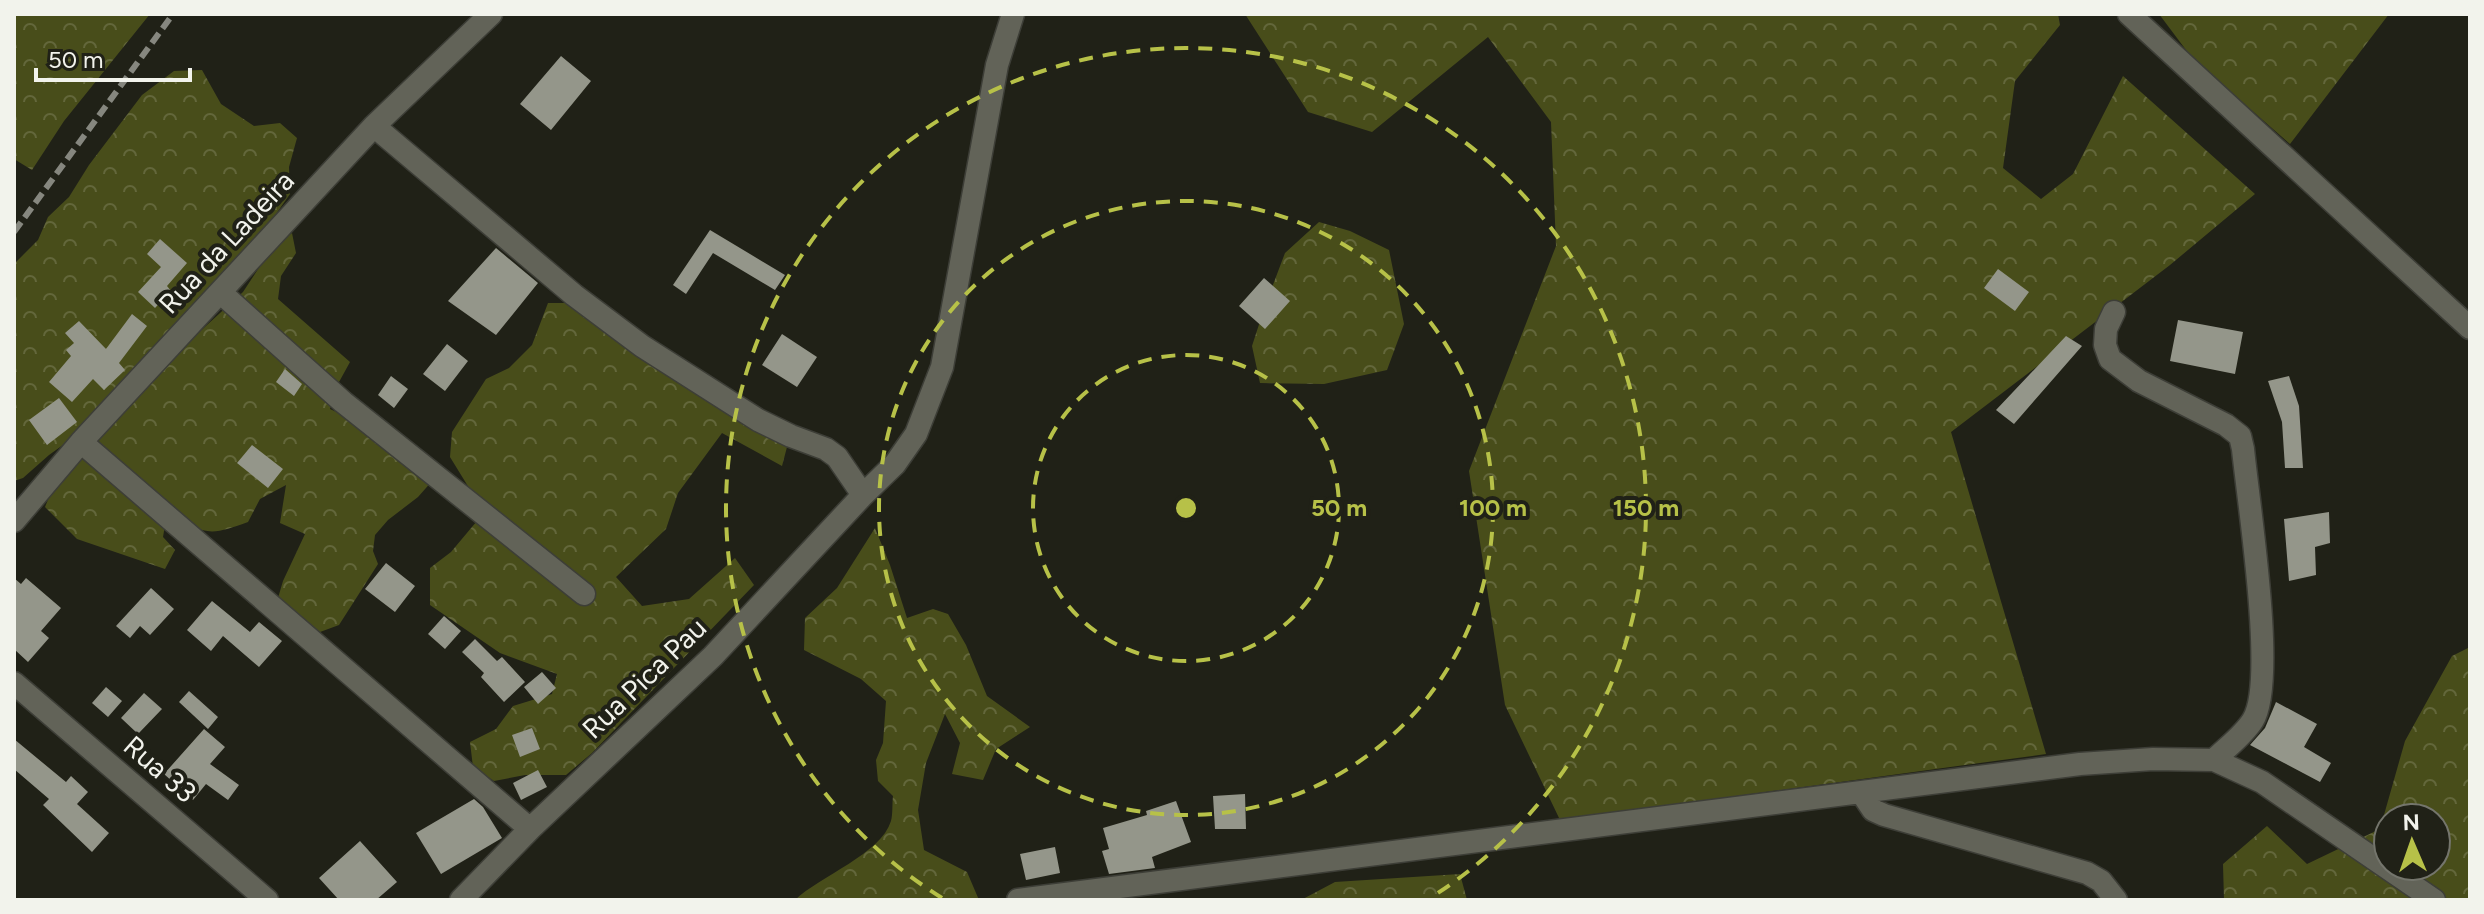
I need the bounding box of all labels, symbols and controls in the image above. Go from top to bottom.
scale bar [36,32,190,82]
text: 50 m [48,45,104,74]
street label: Rua da Ladeira [151,164,301,320]
text: 50 m [1311,493,1367,522]
text: 100 m [1459,493,1527,522]
text: 150 m [1613,493,1679,522]
centre of rings [1172,494,1200,522]
street label: Rua Pica Pau [575,610,713,746]
street label: Rua 33 [117,728,203,810]
north arrow [2372,802,2452,882]
text: N [2402,809,2420,836]

